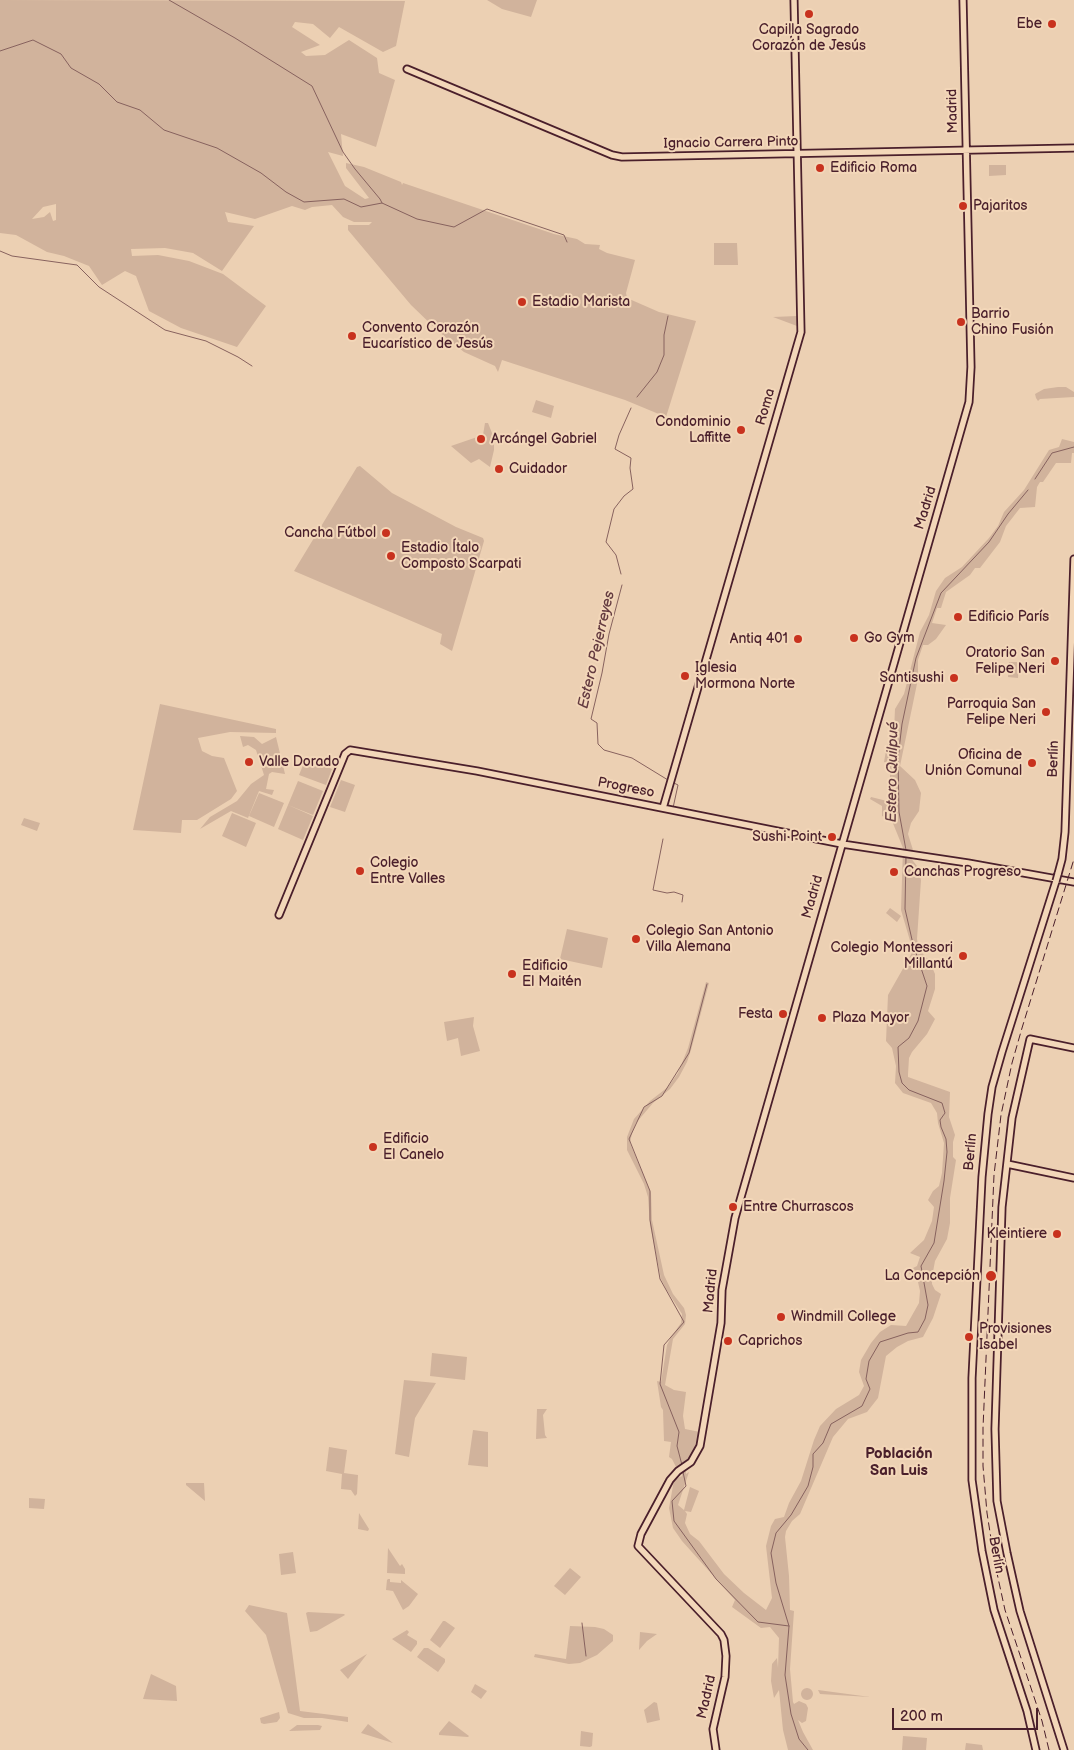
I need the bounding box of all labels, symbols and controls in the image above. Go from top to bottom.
marker: Capilla Sagrado Corazón de Jesús [803,8,815,20]
place label: Ebe [1017,16,1042,32]
marker: Ebe [1046,18,1058,30]
place label: Capilla Sagrado Corazón de Jesús [752,22,866,54]
street label: Madrid [944,89,962,133]
street label: Ignacio Carrera Pinto [663,133,799,153]
place label: Edificio Roma [830,160,917,176]
marker: Edificio Roma [814,162,826,174]
place label: Pajaritos [973,198,1028,214]
marker: Pajaritos [957,200,969,212]
place label: Estadio Marista [532,294,630,310]
marker: Estadio Marista [516,296,528,308]
place label: Barrio Chino Fusión [971,306,1054,338]
marker: Barrio Chino Fusión [955,316,967,328]
place label: Convento Corazón Eucarístico de Jesús [362,320,493,352]
marker: Convento Corazón Eucarístico de Jesús [346,330,358,342]
street label: Roma [753,387,779,427]
place label: Condominio Laffitte [655,414,731,447]
marker: Condominio Laffitte [735,424,747,436]
place label: Arcángel Gabriel [491,431,597,447]
marker: Arcángel Gabriel [475,433,487,445]
place label: Cuidador [509,461,567,477]
marker: Cuidador [493,463,505,475]
street label: Madrid [911,484,941,532]
place label: Cancha Fútbol [284,525,376,541]
marker: Cancha Fútbol [380,527,392,539]
place label: Estadio Ítalo Composto Scarpati [401,540,522,572]
marker: Estadio Ítalo Composto Scarpati [385,550,397,562]
water label: Estero Pejerreyes [575,589,619,711]
place label: Edificio París [968,609,1049,625]
marker: Edificio París [952,611,964,623]
place label: Go Gym [864,630,915,646]
place label: Antiq 401 [730,631,788,647]
marker: Go Gym [848,632,860,644]
marker: Antiq 401 [792,633,804,645]
place label: Oratorio San Felipe Neri [965,645,1045,678]
marker: Oratorio San Felipe Neri [1049,655,1061,667]
place label: Iglesia Mormona Norte [695,660,795,692]
marker: Iglesia Mormona Norte [679,670,691,682]
place label: Santisushi [879,670,944,686]
marker: Santisushi [948,672,960,684]
place label: Parroquia San Felipe Neri [947,696,1036,729]
marker: Parroquia San Felipe Neri [1040,706,1052,718]
water label: Estero Quilpué [883,721,903,823]
street label: Berlín [1045,740,1063,778]
place label: Oficina de Unión Comunal [925,747,1022,780]
place label: Valle Dorado [259,754,339,770]
marker: Valle Dorado [243,756,255,768]
marker: Oficina de Unión Comunal [1026,757,1038,769]
street label: Progreso [596,774,656,802]
place label: Sushi Point [752,829,822,845]
marker: Sushi Point [826,831,838,843]
place label: Colegio Entre Valles [370,855,445,888]
place label: Canchas Progreso [904,864,1021,880]
marker: Colegio Entre Valles [354,865,366,877]
marker: Canchas Progreso [888,866,900,878]
street label: Madrid [799,873,827,921]
place label: Colegio San Antonio Villa Alemana [646,923,774,956]
marker: Colegio San Antonio Villa Alemana [630,933,642,945]
place label: Colegio Montessori Millantú [830,940,953,972]
marker: Colegio Montessori Millantú [957,950,969,962]
place label: Edificio El Maitén [522,958,582,990]
marker: Edificio El Maitén [506,968,518,980]
place label: Festa [738,1006,773,1022]
marker: Festa [777,1008,789,1020]
place label: Plaza Mayor [832,1010,909,1026]
marker: Plaza Mayor [816,1012,828,1024]
place label: Edificio El Canelo [383,1131,444,1164]
street label: Berlín [961,1133,981,1171]
marker: Edificio El Canelo [367,1141,379,1153]
place label: Entre Churrascos [743,1199,854,1215]
marker: Entre Churrascos [727,1201,739,1213]
place label: Kleintiere [987,1226,1047,1242]
marker: Kleintiere [1051,1228,1063,1240]
street label: Madrid [700,1268,722,1314]
place label: La Concepción [884,1268,980,1284]
marker: La Concepción [984,1269,998,1283]
place label: Windmill College [791,1309,896,1325]
marker: Windmill College [775,1311,787,1323]
place label: Provisiones Isabel [979,1321,1052,1354]
marker: Provisiones Isabel [963,1331,975,1343]
place label: Caprichos [738,1333,802,1349]
marker: Caprichos [722,1335,734,1347]
district label: Población San Luis [865,1445,933,1480]
street label: Berlín [984,1535,1008,1575]
street label: Madrid [694,1673,720,1721]
scale bar [894,1698,1040,1730]
text: 200 m [900,1707,943,1726]

